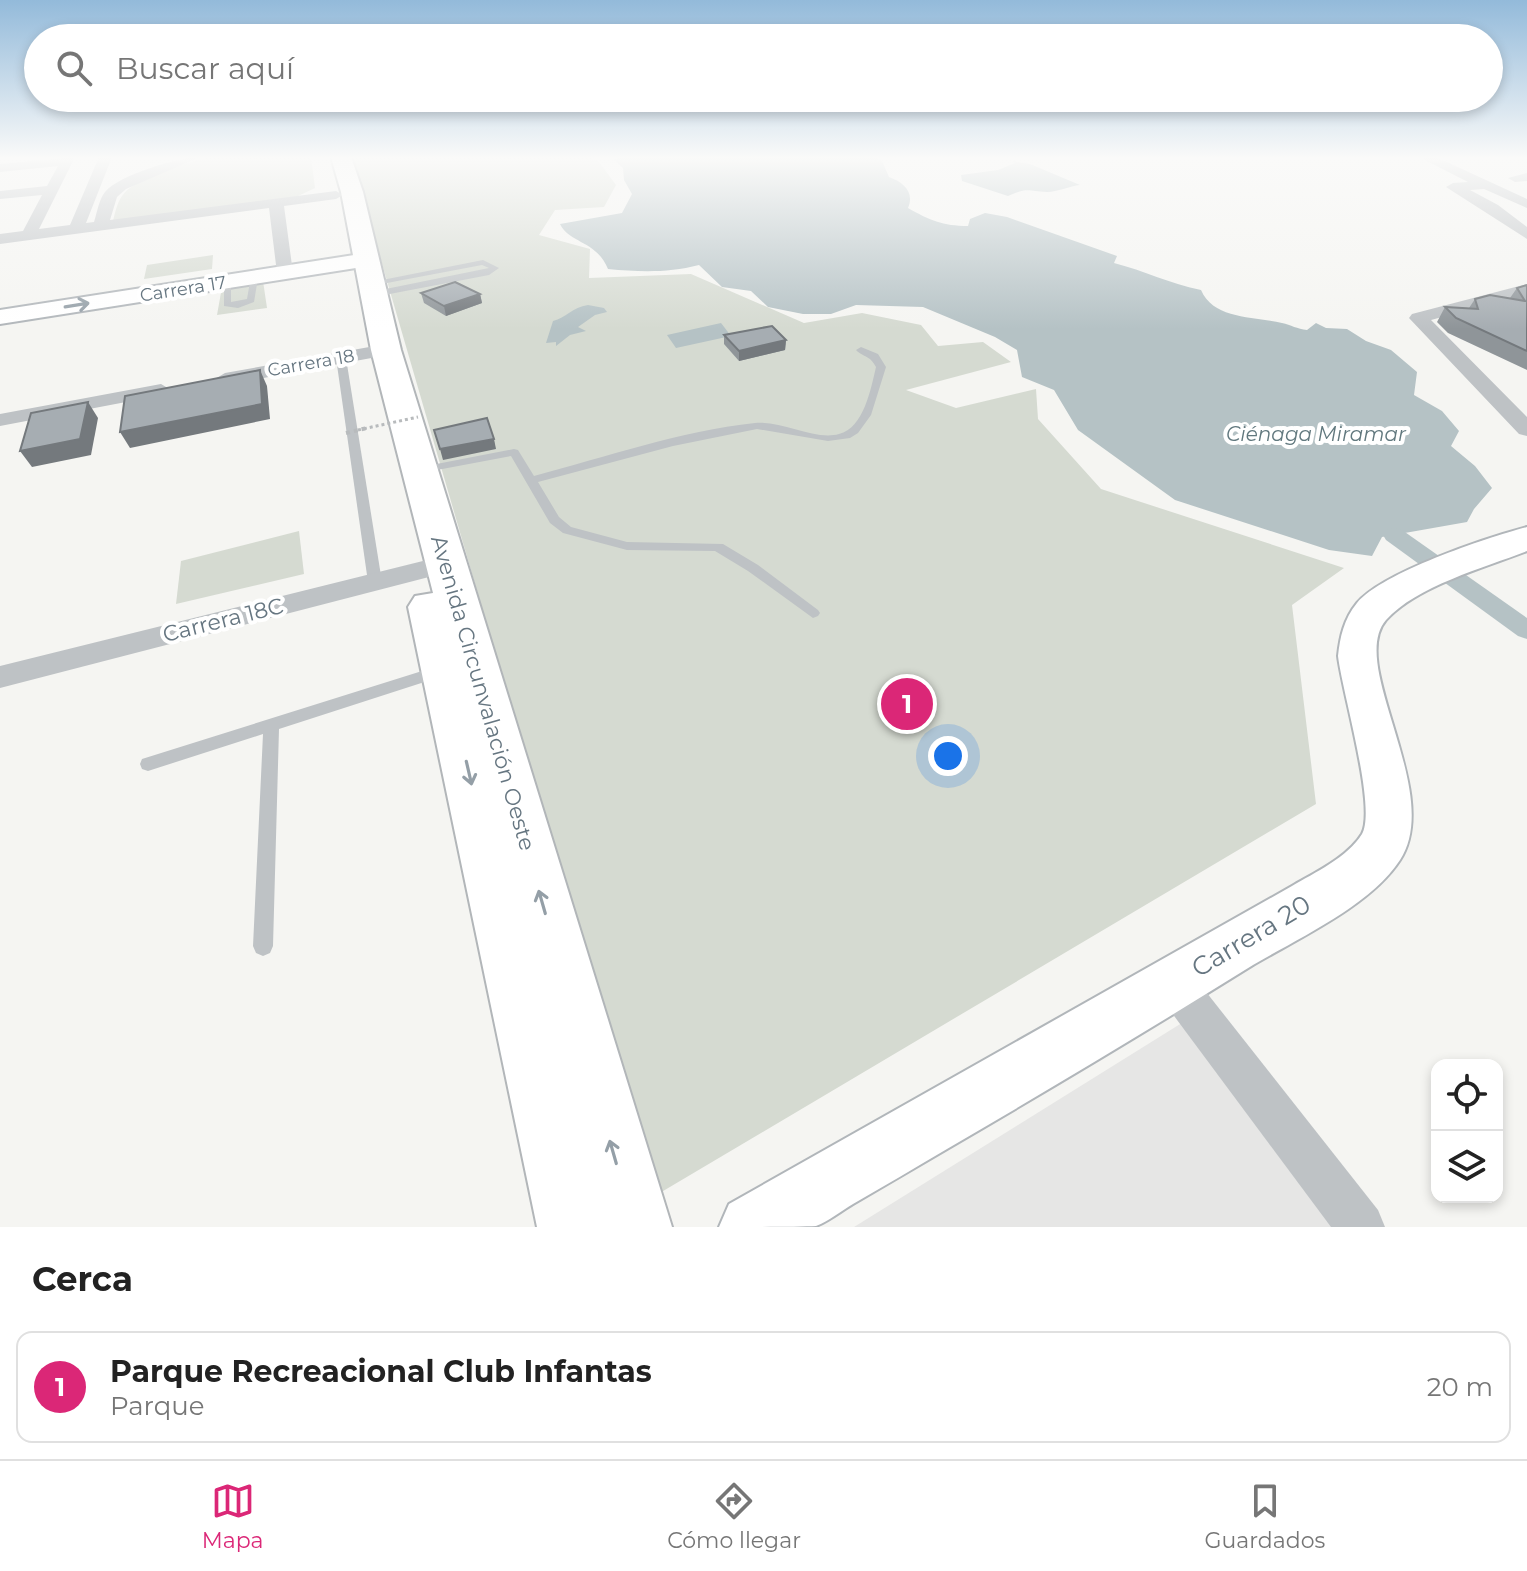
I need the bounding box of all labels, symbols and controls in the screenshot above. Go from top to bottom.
search box [24,24,1503,112]
icon: search [52,46,96,90]
text: Buscar aquí [116,50,294,87]
street label: Carrera 17 [138,271,228,307]
one-way arrow [64,297,89,312]
street label: Carrera 18 [266,345,356,381]
water label: Ciénaga Miramar [1226,422,1407,446]
street label: Avenida Circunvalación Oeste [425,532,541,854]
street label: Carrera 18C [160,592,286,648]
pin: 1 [881,674,933,734]
your location [928,736,968,776]
one-way arrow [462,759,477,785]
street label: Carrera 20 [1186,888,1316,984]
one-way arrow [534,889,549,915]
map controls [1431,1059,1503,1203]
button: locate [1431,1059,1503,1131]
button: layers [1431,1131,1503,1203]
one-way arrow [604,1139,619,1165]
text: Cerca [32,1258,133,1300]
text: Parque Recreacional Club Infantas [110,1353,652,1390]
text: 1 [55,1371,65,1403]
text: 20 m [1427,1371,1493,1403]
text: Parque [110,1390,205,1422]
tab: Mapa [202,1479,264,1554]
tab: Cómo llegar [667,1479,801,1554]
tab: Guardados [1205,1479,1325,1554]

